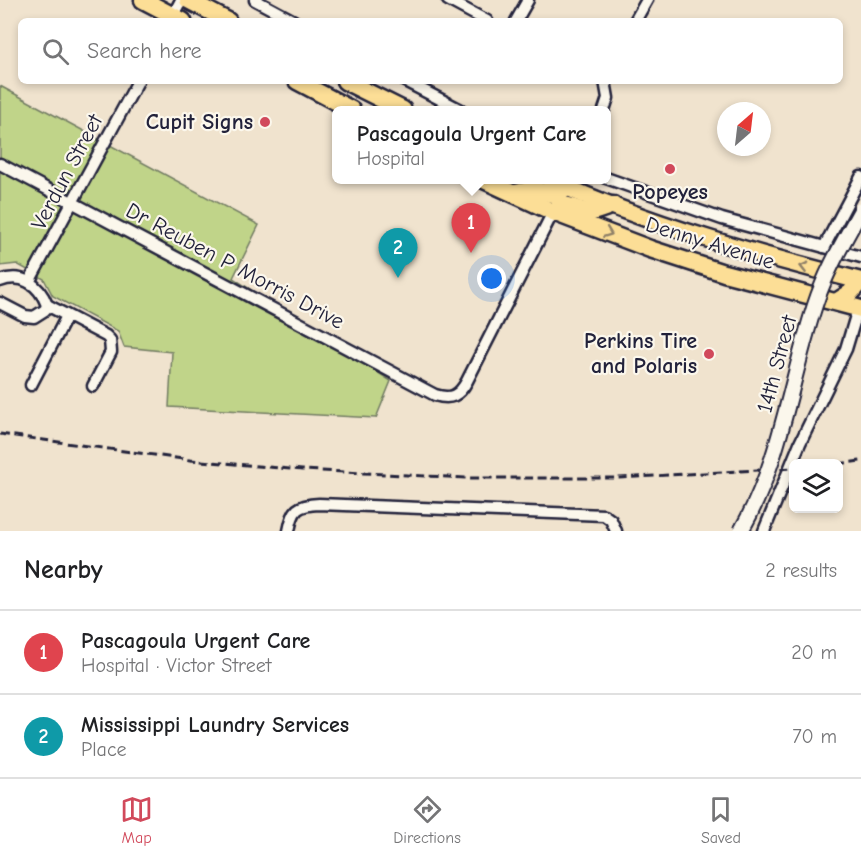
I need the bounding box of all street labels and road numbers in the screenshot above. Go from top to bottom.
street label: Verdun Street [26,109,109,234]
street label: Dr Reuben P Morris Drive [121,197,349,335]
street label: Denny Avenue [642,211,778,275]
street label: 14th Street [752,312,803,416]

